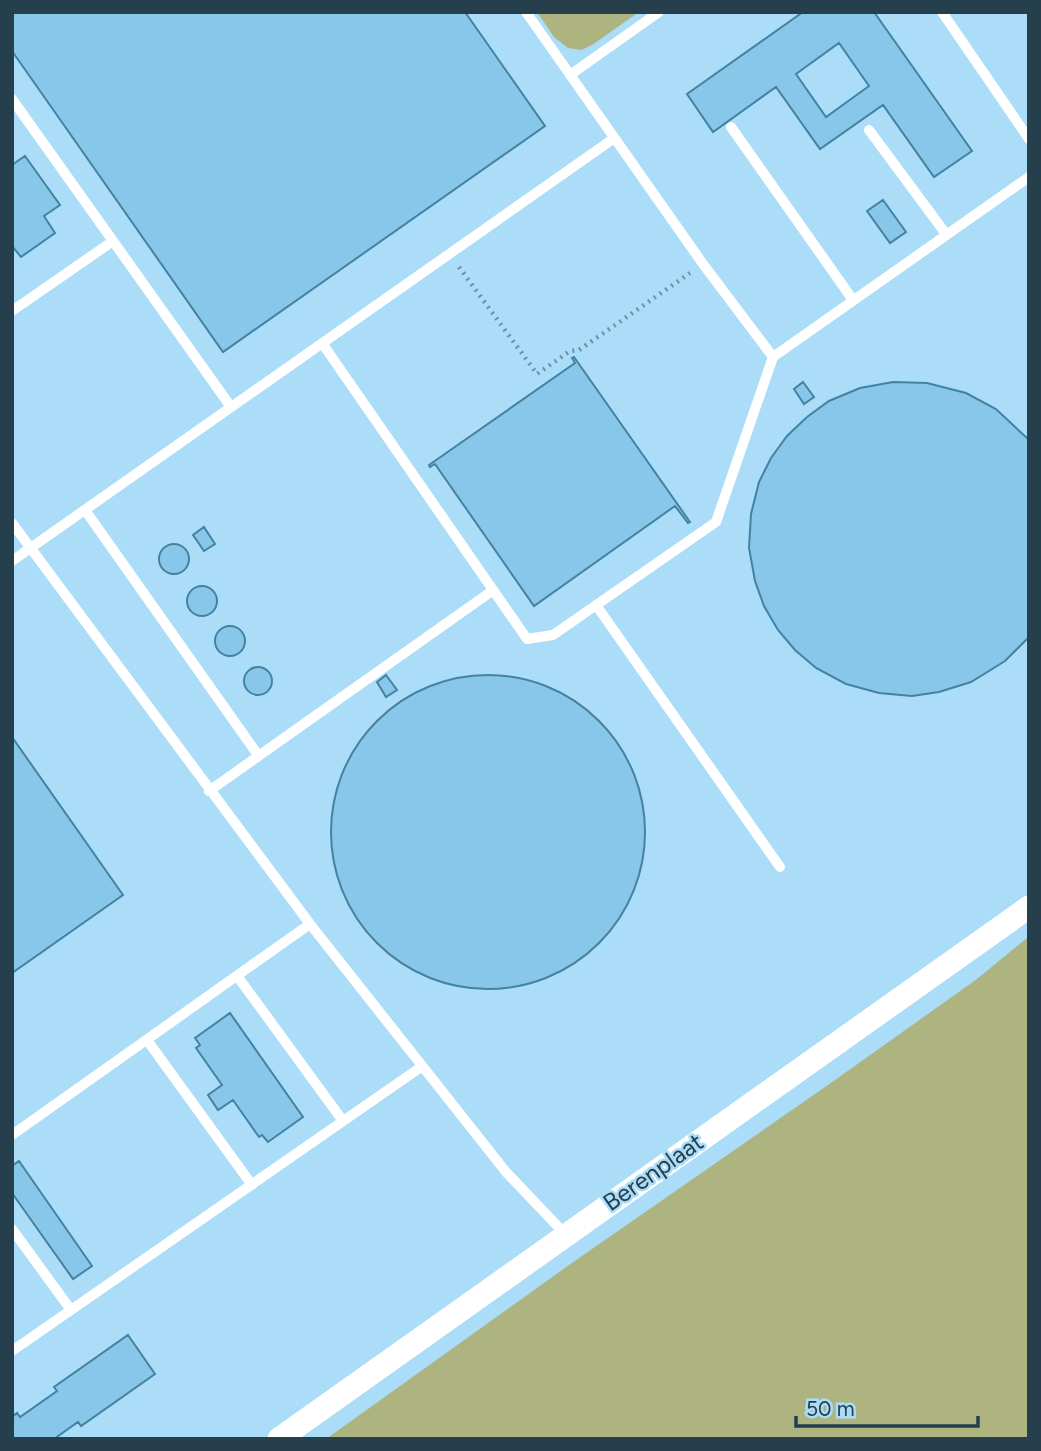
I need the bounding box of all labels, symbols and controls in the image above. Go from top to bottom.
street label: Berenplaat [597,1127,709,1217]
scale bar [796,1384,978,1428]
text: 50 m [806,1396,855,1421]

